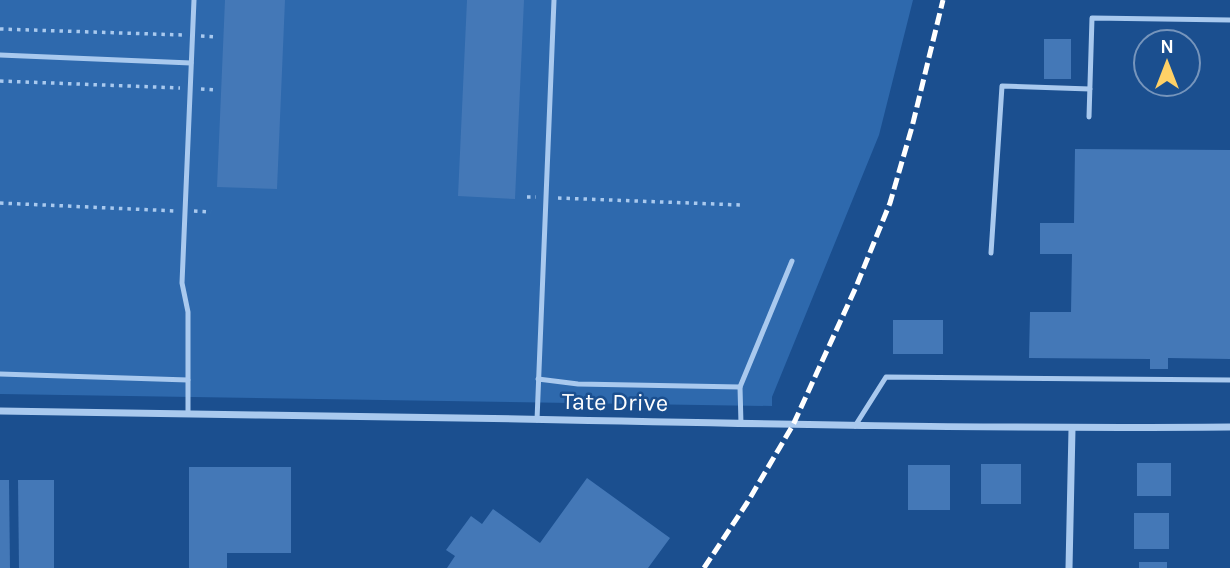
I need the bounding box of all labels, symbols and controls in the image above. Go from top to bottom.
north arrow [1132,28,1202,98]
text: N [1160,36,1174,58]
street label: Tate Drive [562,387,668,417]

